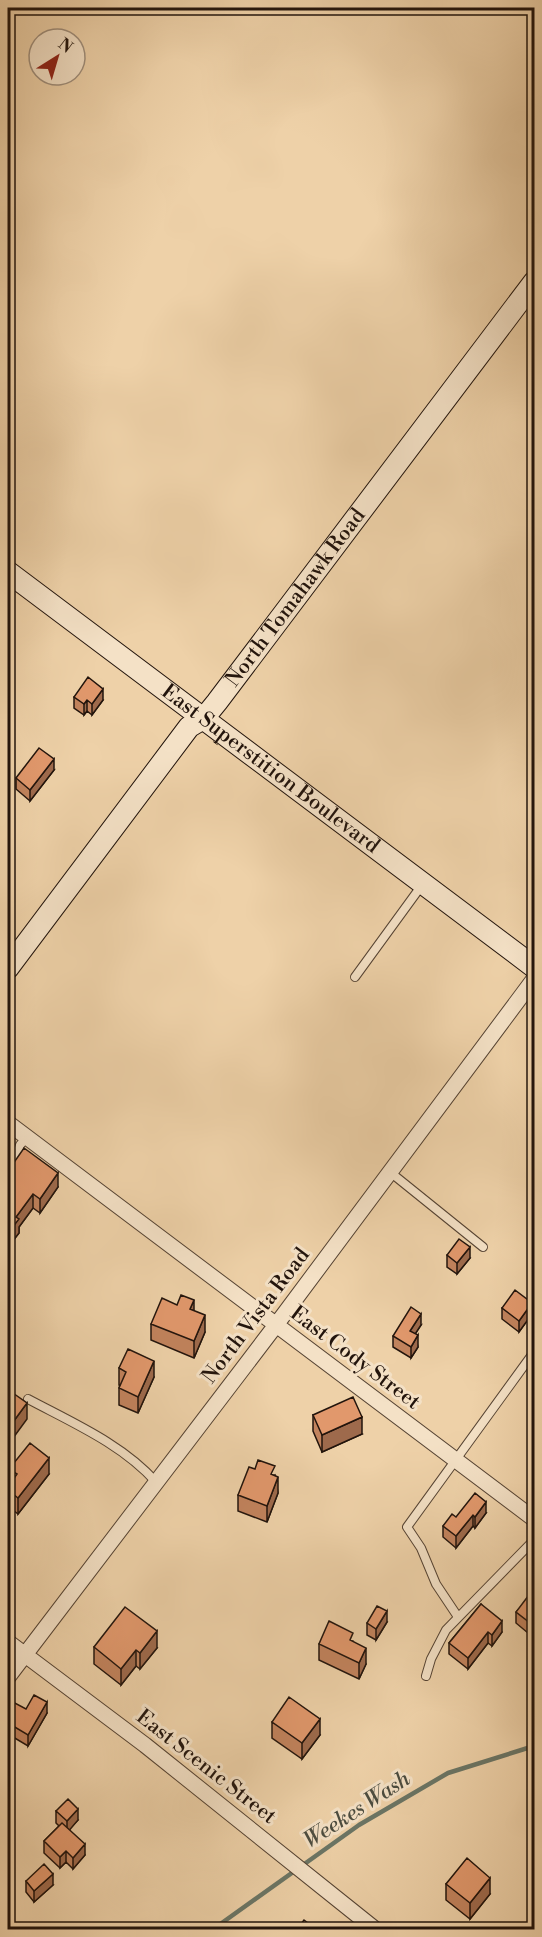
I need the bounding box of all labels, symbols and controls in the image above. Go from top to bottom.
north arrow [27,27,87,87]
text: N [54,34,77,58]
street label: North Tomahawk Road [220,503,371,692]
street label: East Superstition Boulevard [156,679,384,859]
street label: North Vista Road [197,1243,315,1389]
street label: East Cody Street [285,1301,426,1416]
street label: East Scenic Street [131,1704,282,1830]
water label: Weekes Wash [299,1765,416,1854]

